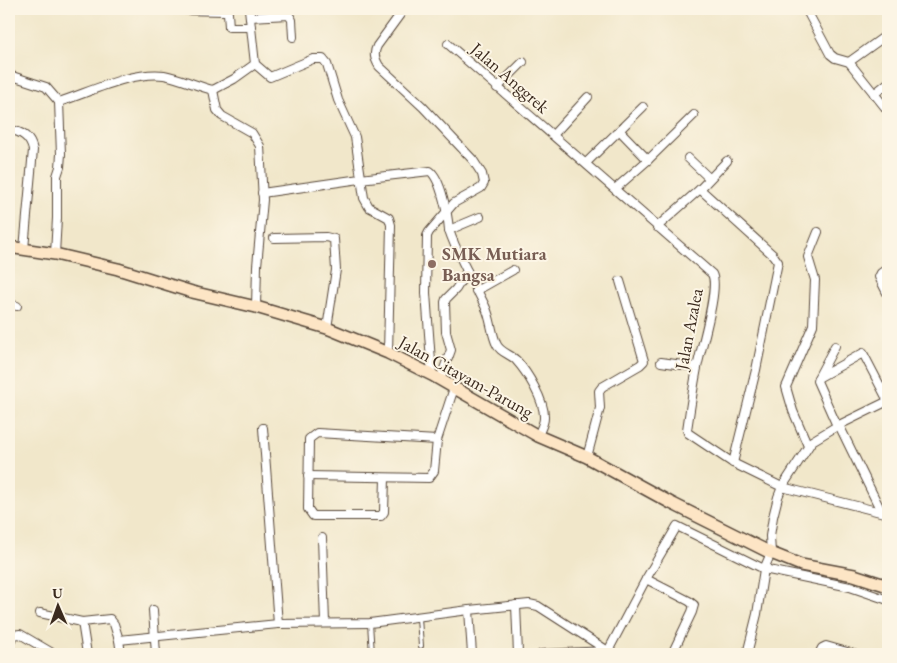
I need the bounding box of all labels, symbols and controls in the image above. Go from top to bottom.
street label: Jalan Anggrek [465,36,555,118]
place label: SMK Mutiara Bangsa [442,242,547,286]
marker: SMK Mutiara Bangsa [426,258,438,270]
street label: Jalan Azalea [669,285,708,374]
street label: Jalan Citayam-Parung [393,329,538,423]
north arrow [32,580,82,630]
text: U [52,584,64,602]

